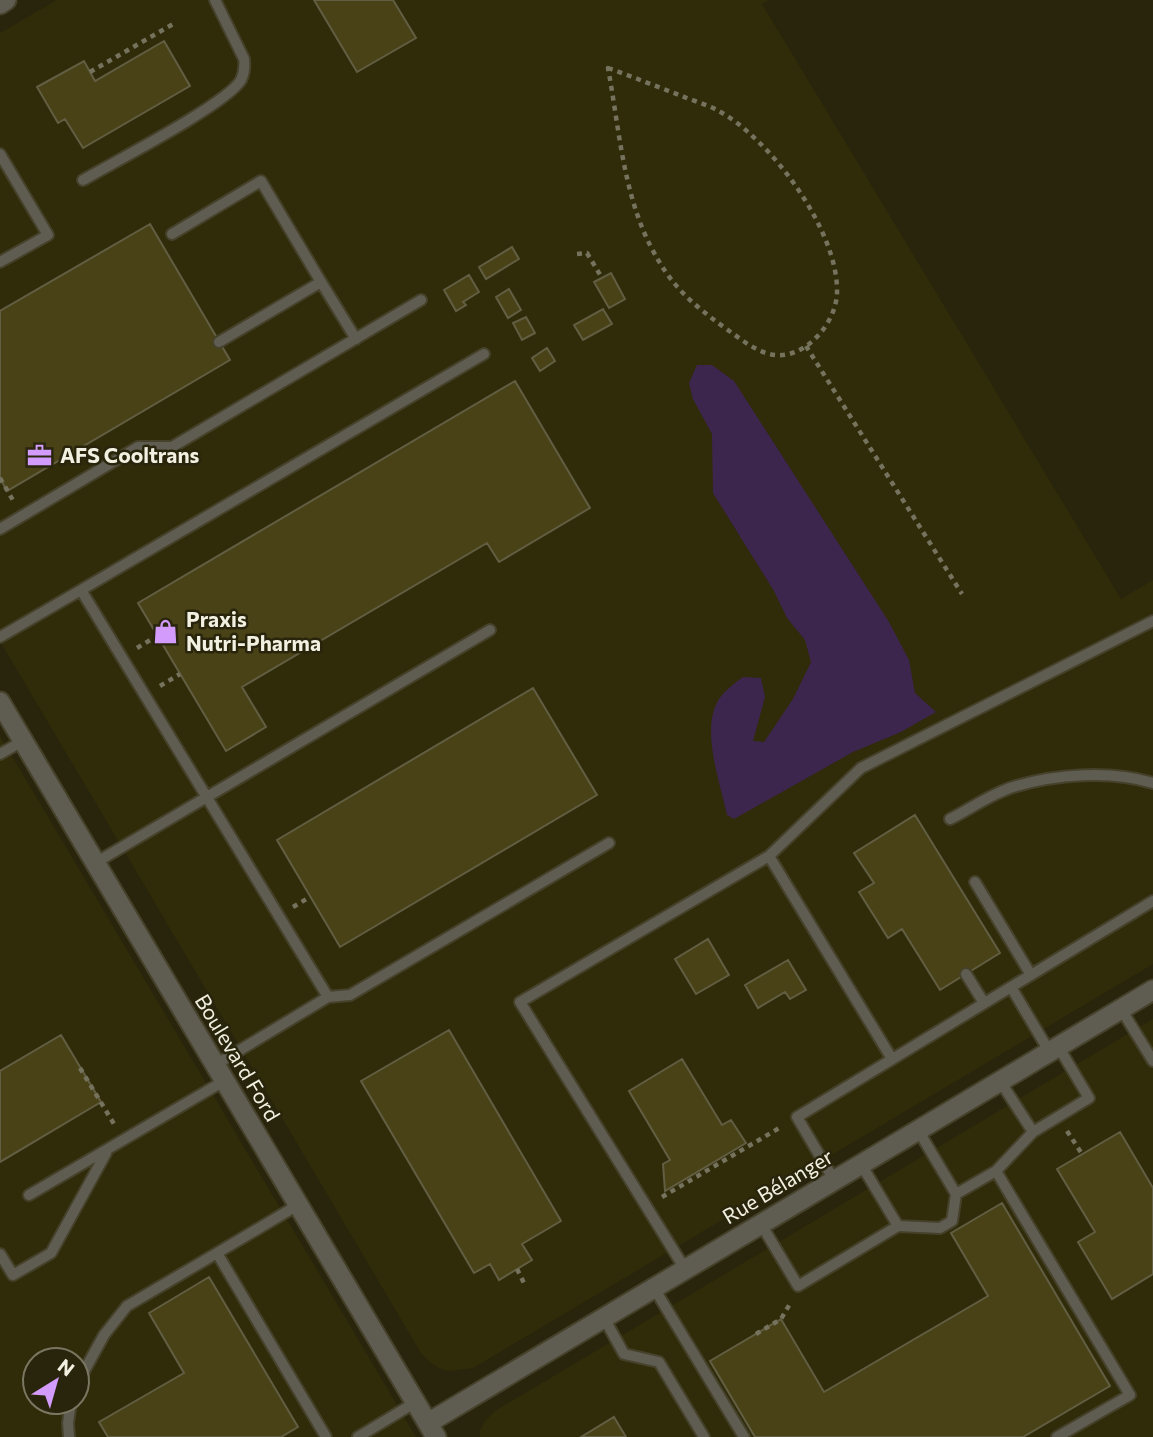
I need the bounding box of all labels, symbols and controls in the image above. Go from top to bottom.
office icon: AFS Cooltrans [26,442,54,470]
place label: AFS Cooltrans [60,442,200,467]
place label: Praxis Nutri-Pharma [186,606,321,655]
shop icon: Praxis Nutri-Pharma [152,618,180,646]
street label: Boulevard Ford [190,989,286,1125]
street label: Rue Bélanger [717,1143,837,1228]
north arrow [21,1346,91,1416]
text: N [54,1354,79,1381]

